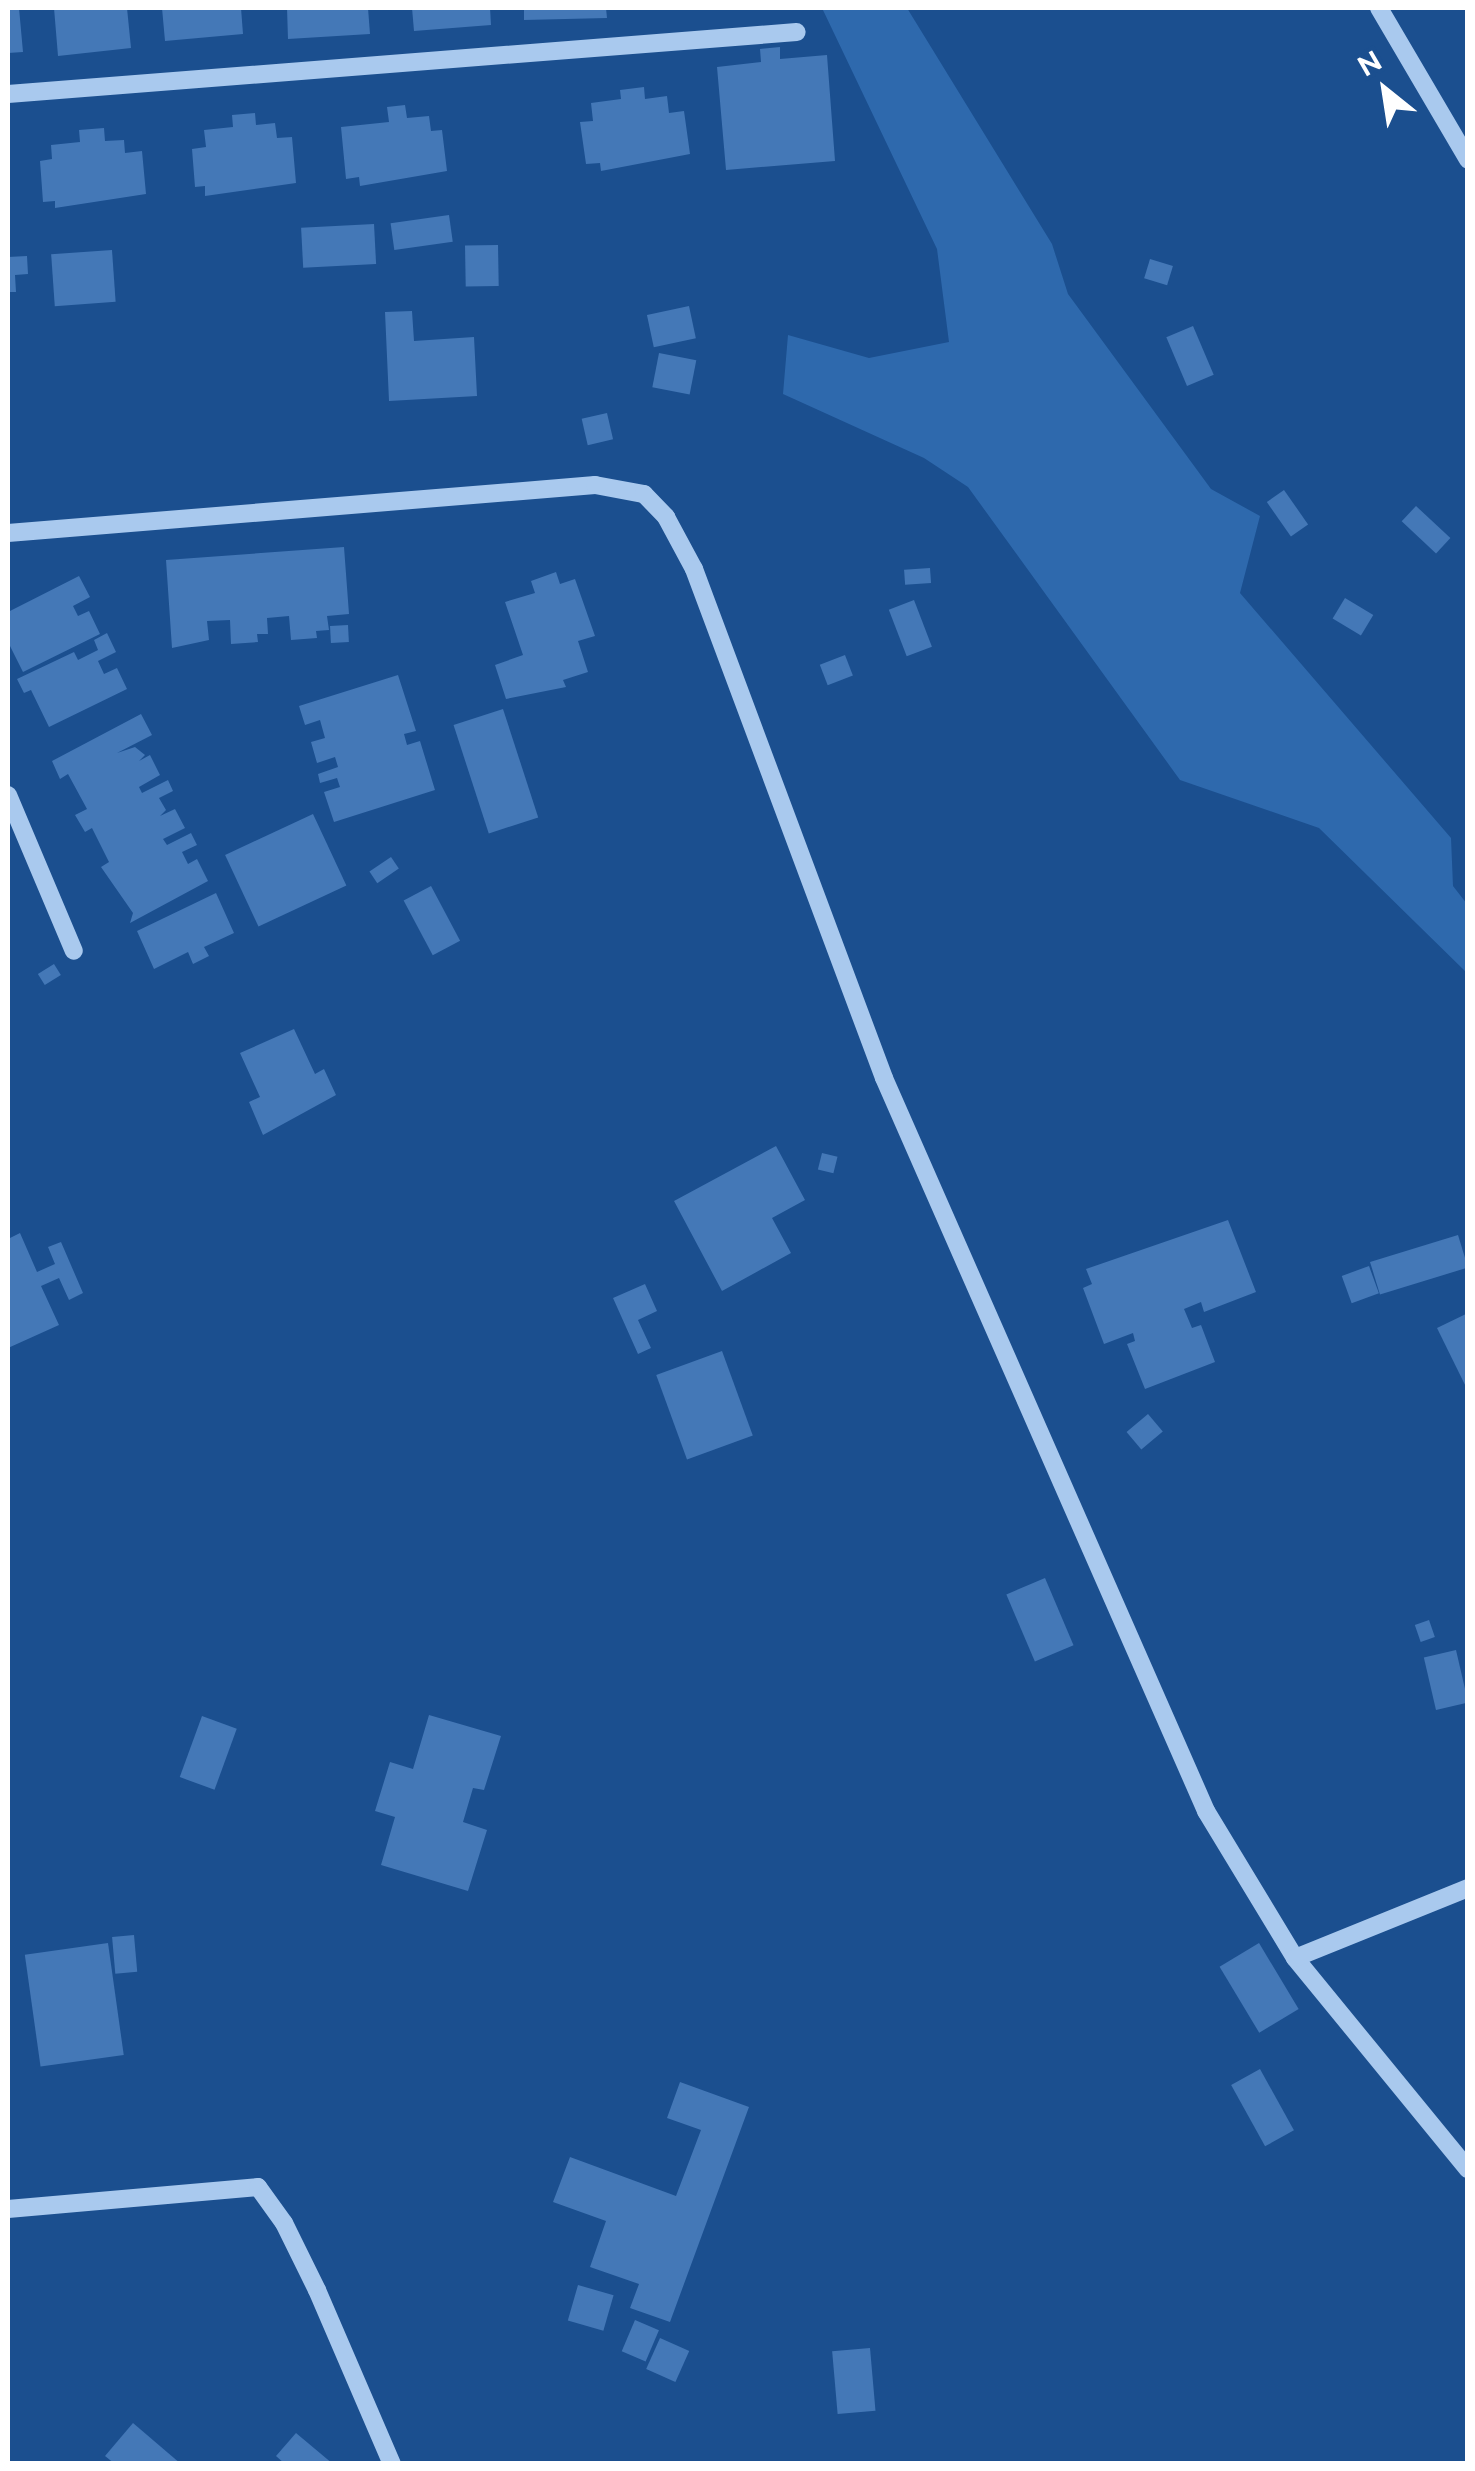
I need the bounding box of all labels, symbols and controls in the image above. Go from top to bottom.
north arrow [1335,40,1435,140]
text: N [1352,44,1387,83]

